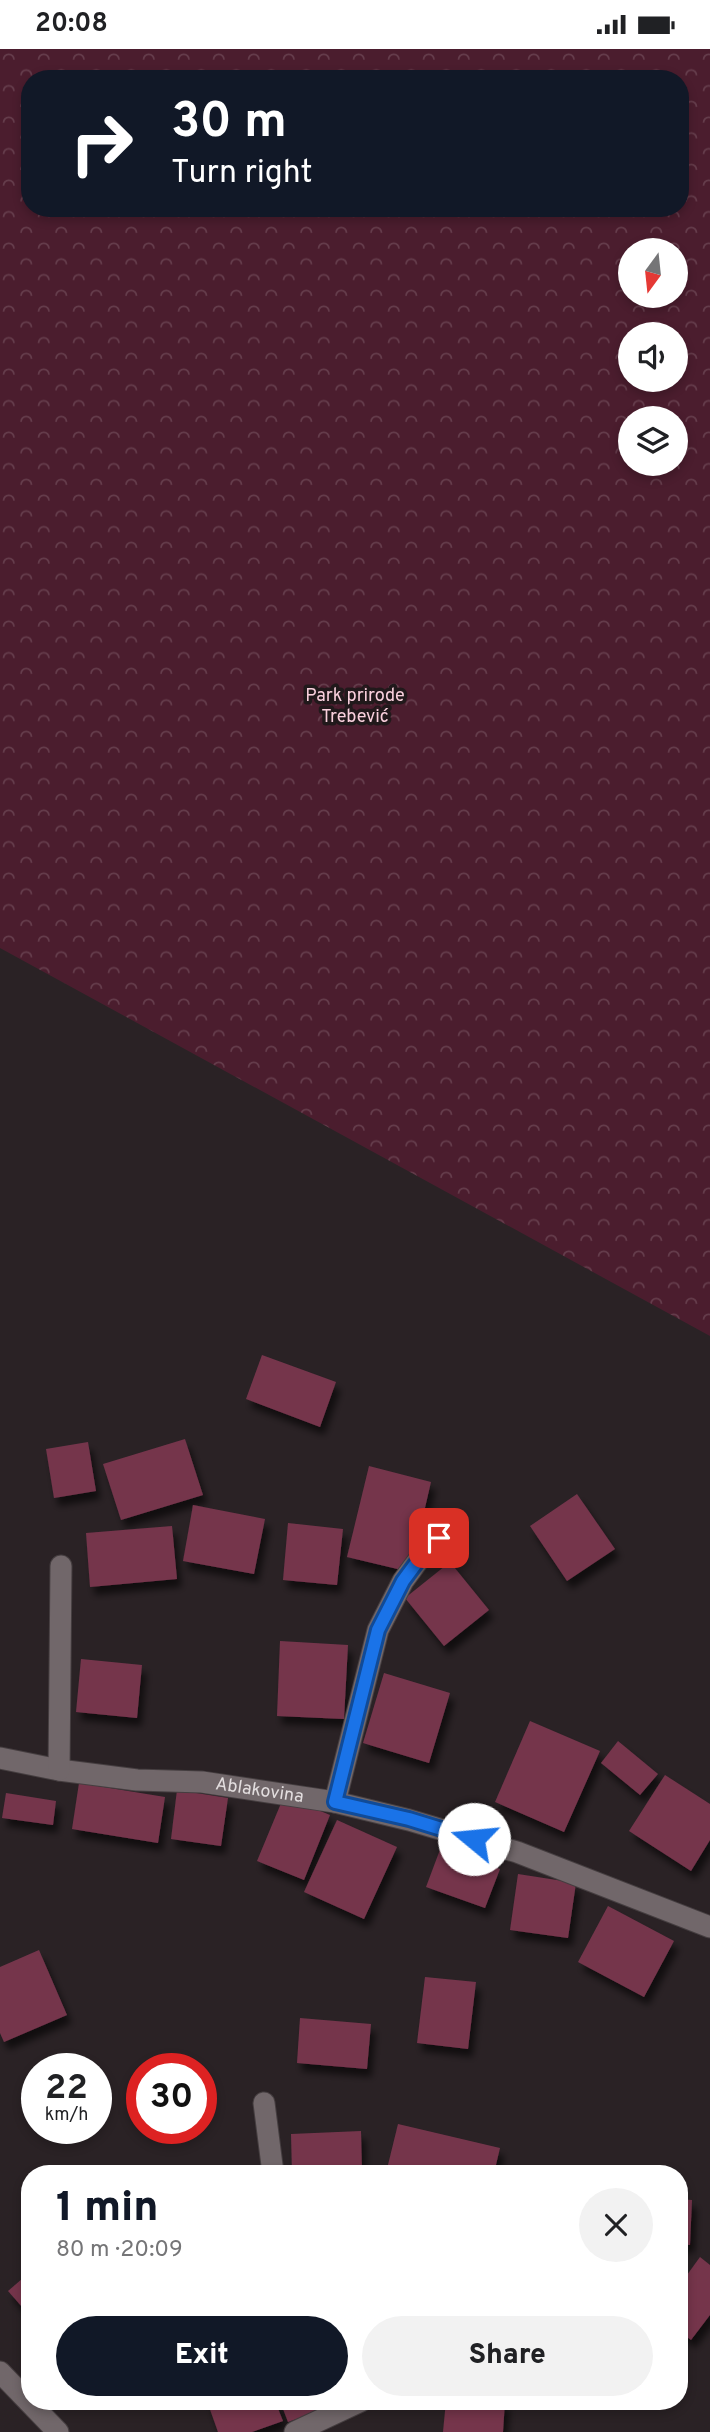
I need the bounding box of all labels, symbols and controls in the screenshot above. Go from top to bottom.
text: 20:08 [35,8,108,41]
text: 30 m [171,93,287,155]
icon: right [56,98,147,189]
text: Turn right [171,154,313,194]
north arrow [618,238,688,308]
map controls [618,238,688,476]
button: sound [618,322,688,392]
button: layers [618,406,688,476]
park label: Park prirode Trebević [305,685,405,729]
pin [409,1508,469,1568]
icon: arrive [420,1519,458,1557]
street label: Ablakovina [214,1773,305,1809]
position arrow [437,1802,511,1876]
speed limit sign: 30 [126,2053,217,2144]
text: 22 [45,2067,88,2111]
text: km/h [45,2104,88,2127]
text: 1 min [56,2183,159,2236]
button: close [579,2188,653,2262]
text: 80 m · 20:09 [56,2236,183,2265]
button: Exit [56,2316,348,2396]
button: Share [362,2316,653,2396]

